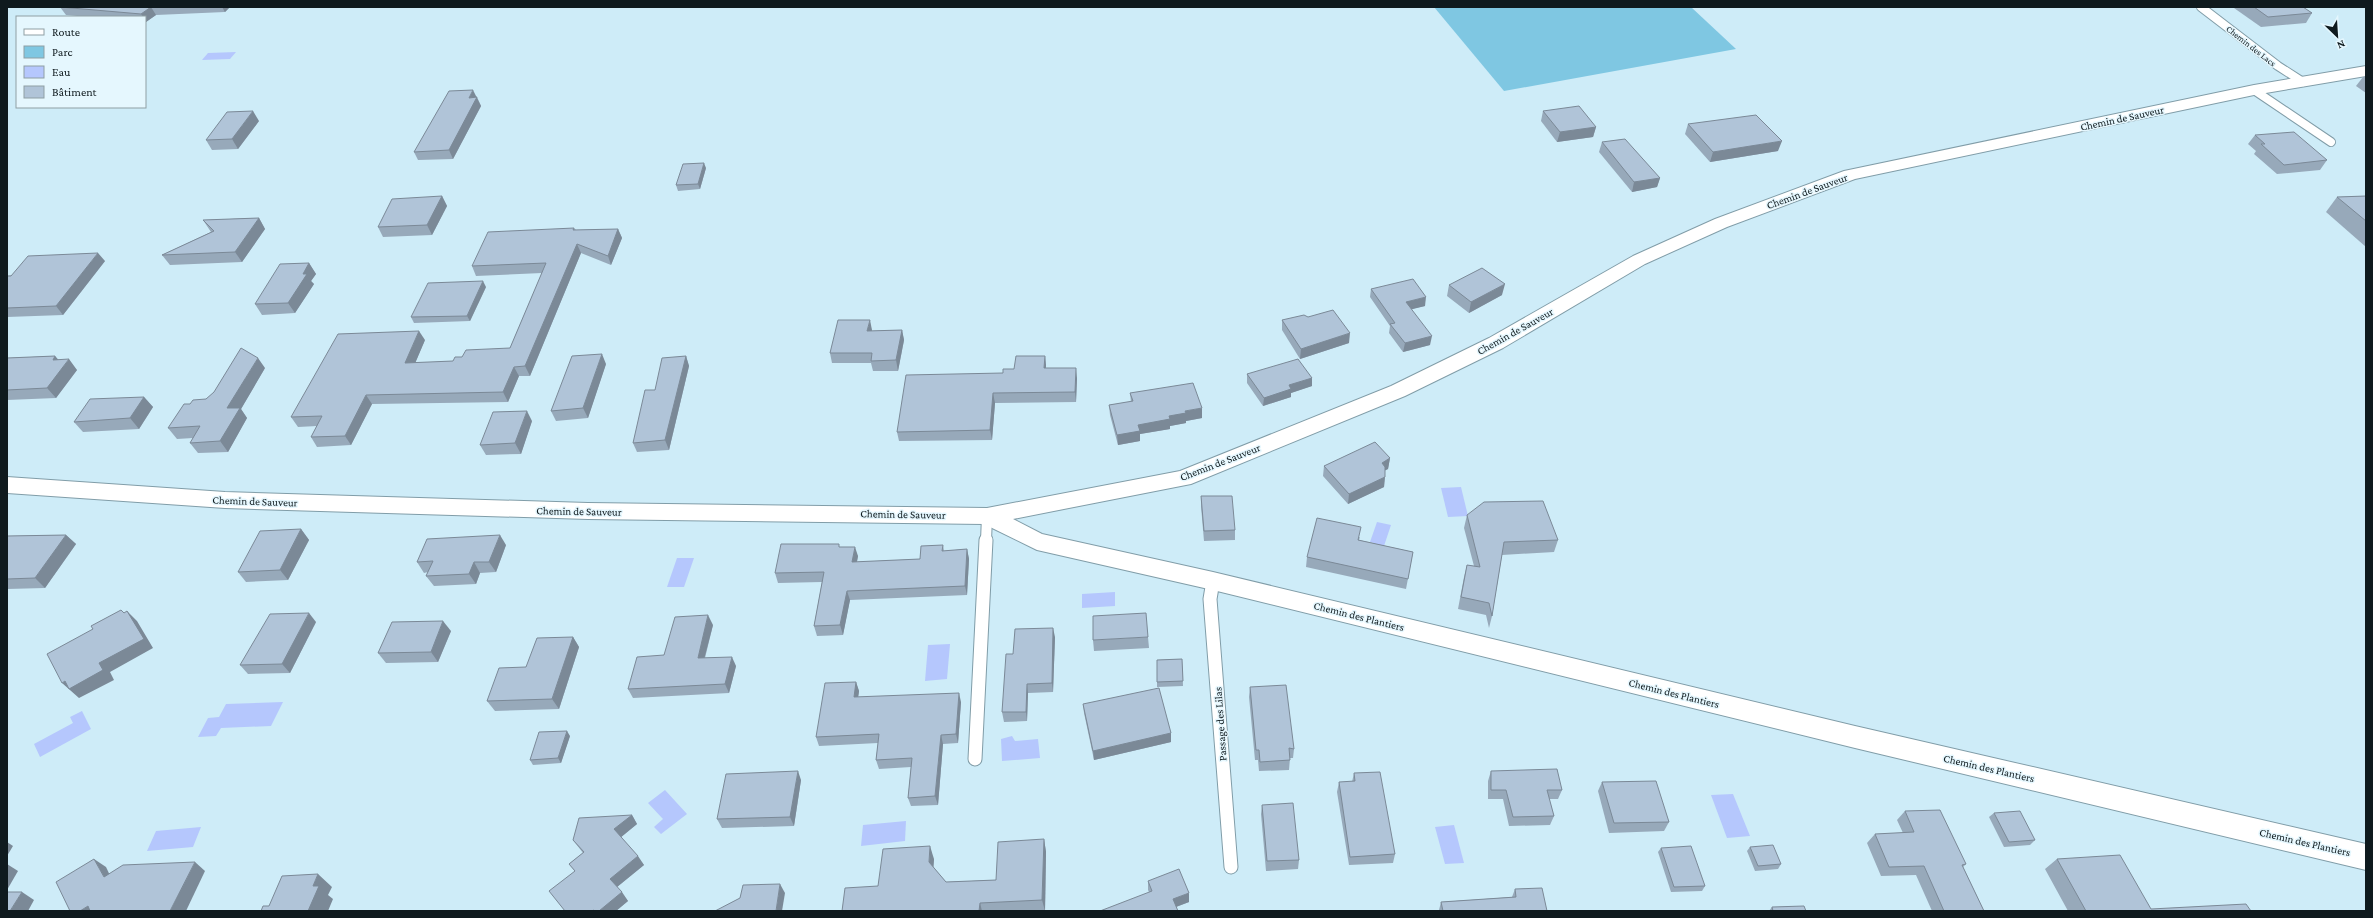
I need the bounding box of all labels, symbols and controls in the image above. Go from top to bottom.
legend [16,16,146,108]
north arrow [2317,16,2357,56]
street label: Chemin des Lacs [2224,24,2278,69]
text: Route [52,25,80,39]
text: N [2335,38,2347,52]
text: Parc [52,45,72,59]
text: Eau [52,65,71,79]
text: Bâtiment [52,85,98,99]
street label: Chemin de Sauveur [2079,103,2165,133]
street label: Chemin de Sauveur [1765,171,1849,211]
street label: Chemin de Sauveur [1475,305,1555,357]
street label: Chemin de Sauveur [1178,441,1262,483]
street label: Chemin de Sauveur [212,494,298,508]
street label: Chemin de Sauveur [536,504,622,518]
street label: Chemin de Sauveur [860,507,946,521]
street label: Chemin des Plantiers [1312,599,1406,633]
street label: Chemin des Plantiers [1627,676,1721,710]
street label: Passage des Lilas [1211,687,1230,761]
street label: Chemin des Plantiers [1942,752,2036,784]
street label: Chemin des Plantiers [2258,826,2352,858]

